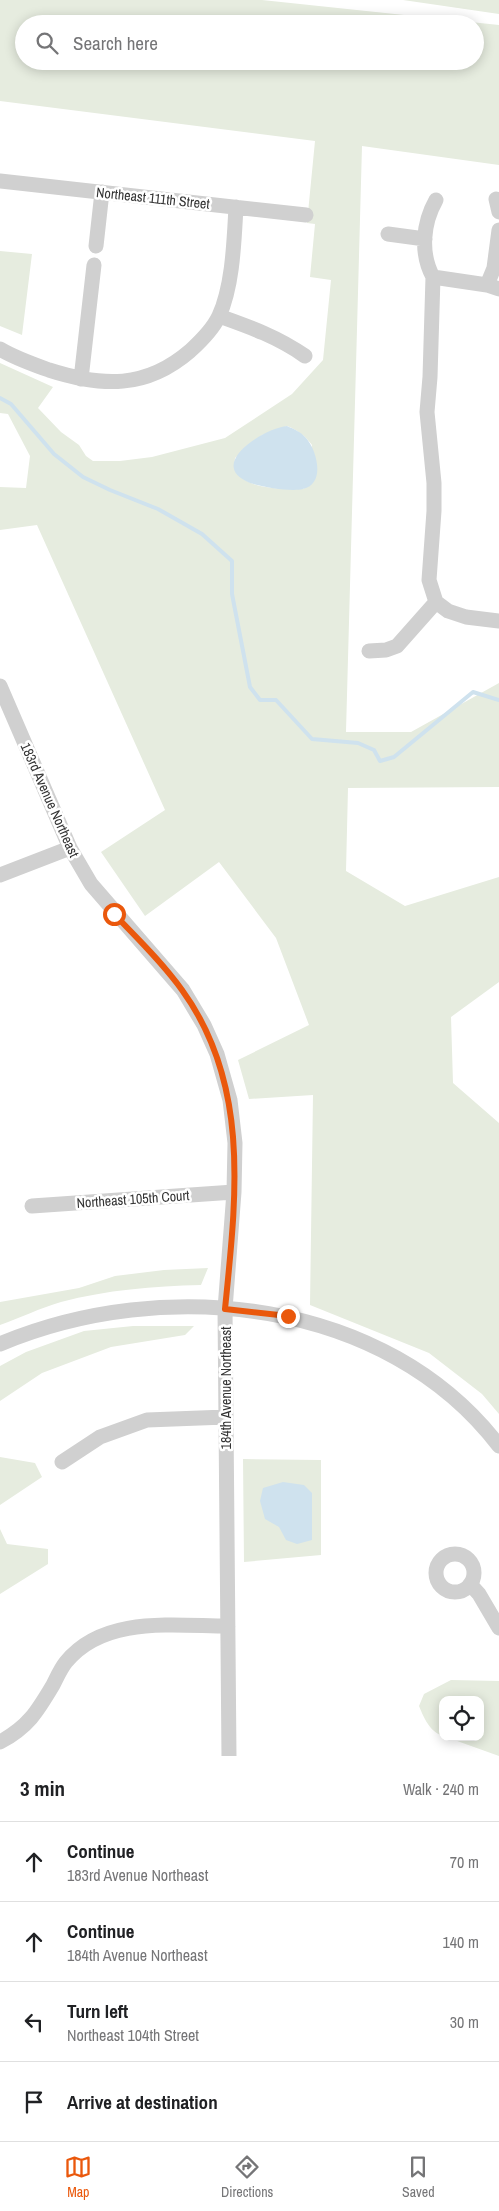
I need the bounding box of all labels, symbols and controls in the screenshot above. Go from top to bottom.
search box [15,15,484,70]
icon: search [33,29,61,57]
text: Search here [73,30,158,56]
street label: Northeast 111th Street [95,183,211,213]
street label: 183rd Avenue Northeast [17,740,83,860]
route start [103,903,126,926]
street label: Northeast 105th Court [76,1186,190,1212]
route end [277,1305,300,1328]
street label: 184th Avenue Northeast [217,1327,235,1450]
map controls [439,1696,484,1741]
button: locate [439,1696,484,1741]
text: 3 min [20,1774,65,1803]
text: Walk · 240 m [403,1778,479,1800]
text: Continue [67,1838,135,1864]
icon: ahead [20,1848,48,1876]
text: 70 m [450,1851,479,1873]
text: 183rd Avenue Northeast [67,1864,208,1886]
text: Continue [67,1918,135,1944]
icon: ahead [20,1928,48,1956]
text: 140 m [443,1931,479,1953]
text: 184th Avenue Northeast [67,1944,208,1966]
text: Turn left [67,1998,128,2024]
icon: left [20,2008,48,2036]
text: 30 m [450,2011,479,2033]
text: Northeast 104th Street [67,2024,199,2046]
icon: arrive [20,2088,48,2116]
text: Arrive at destination [67,2089,218,2115]
tab: Map [64,2153,92,2201]
tab: Directions [221,2153,273,2201]
tab: Saved [402,2153,435,2201]

